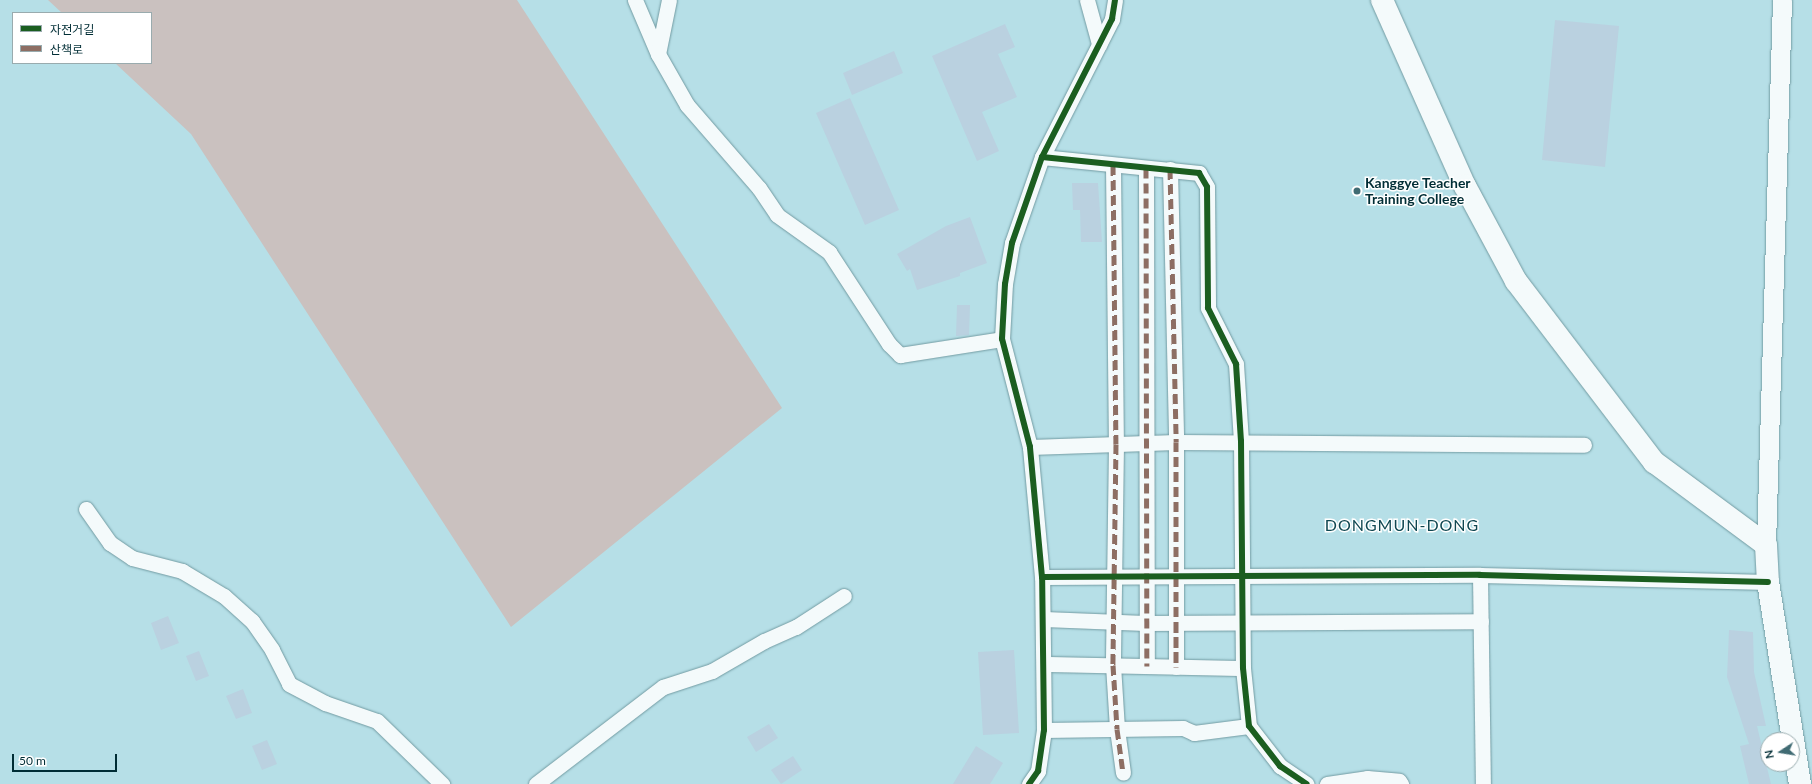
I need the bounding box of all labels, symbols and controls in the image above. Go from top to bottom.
legend [12,12,152,64]
text: 자전거길 [50,22,94,37]
text: 산책로 [50,42,83,57]
place label: Kanggye Teacher Training College [1365,175,1471,208]
marker: Kanggye Teacher Training College [1352,186,1362,196]
district label: DONGMUN-DONG [1325,515,1479,535]
north arrow [1760,732,1800,772]
scale bar [14,746,119,772]
text: N [1762,749,1776,760]
text: 50 m [19,753,46,768]

